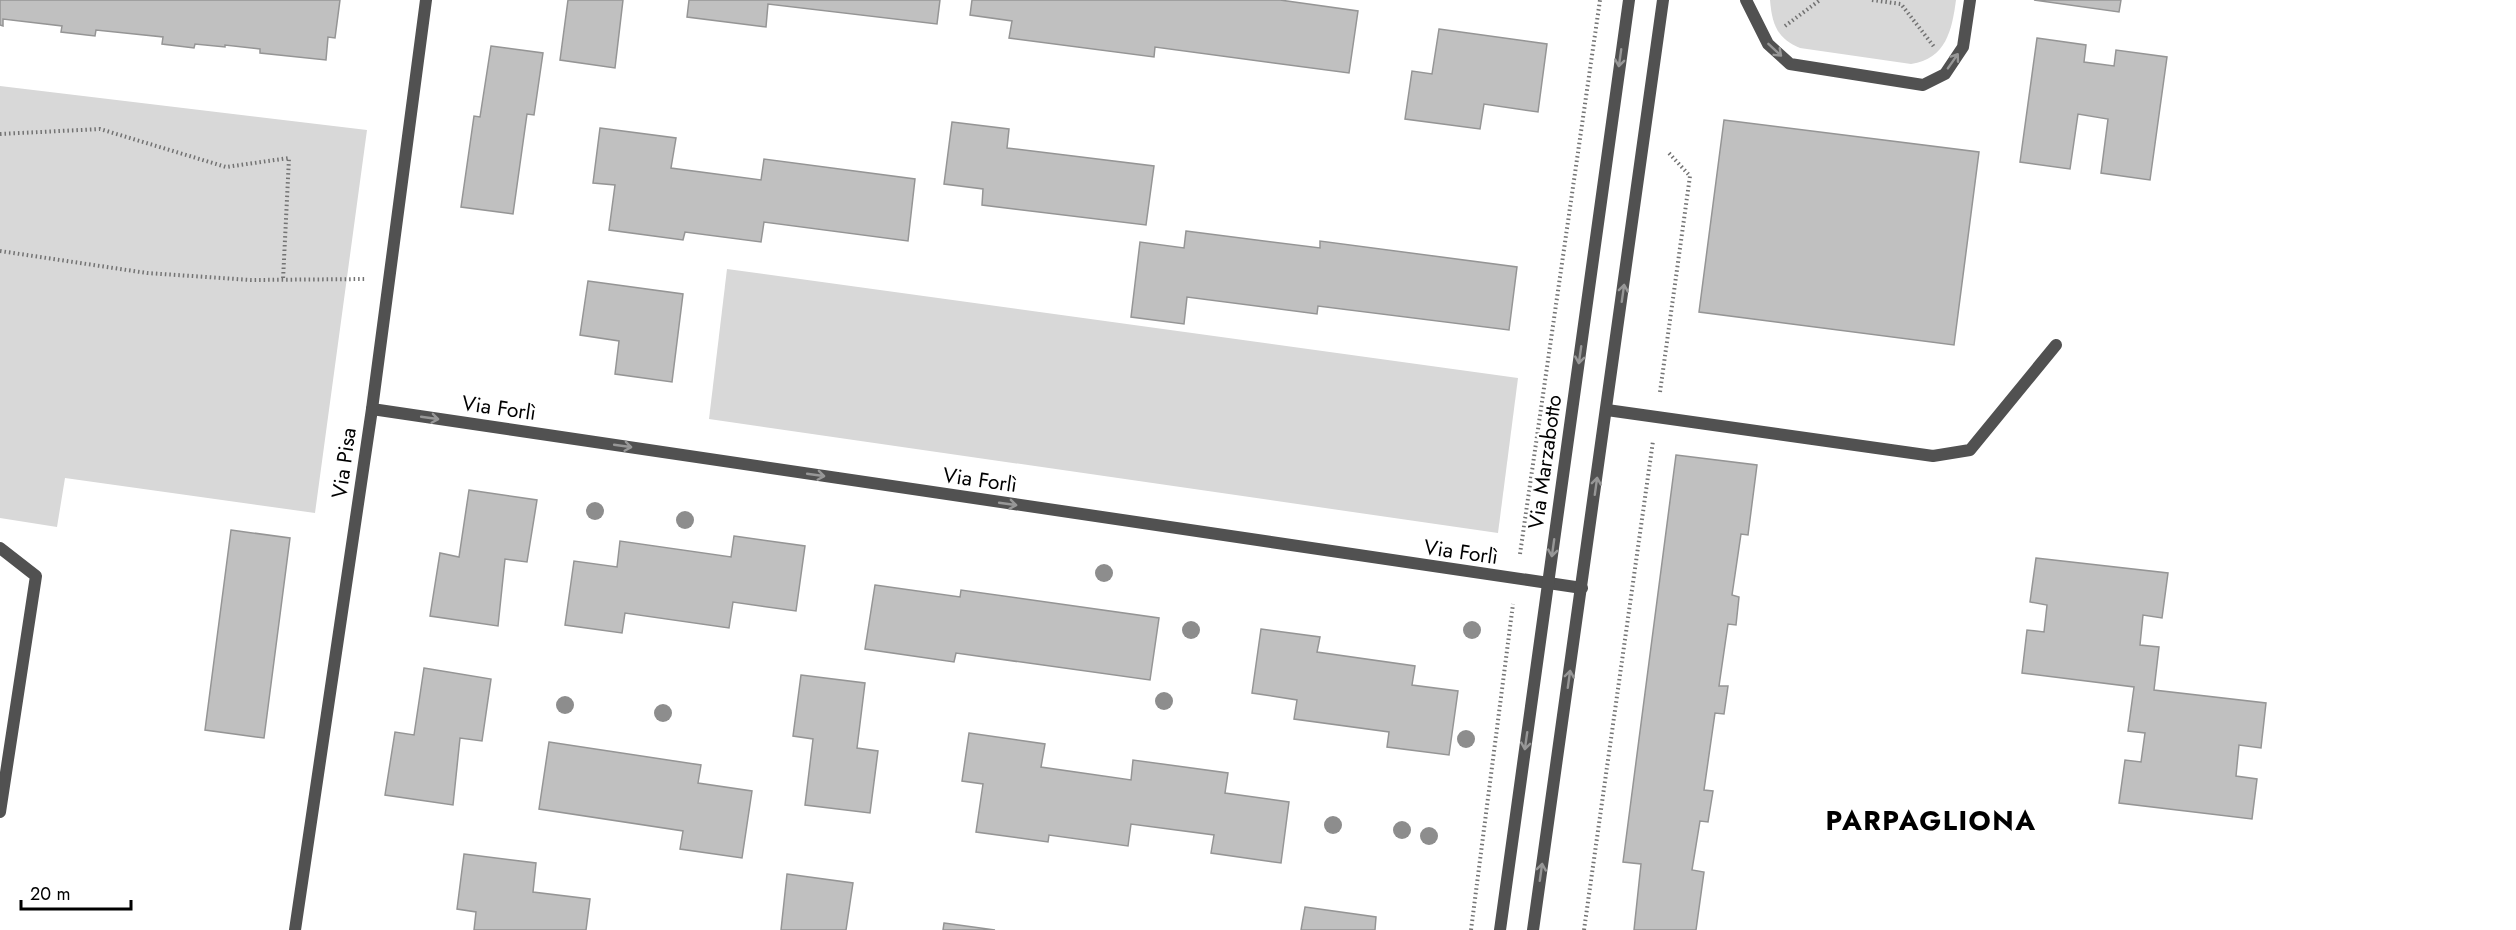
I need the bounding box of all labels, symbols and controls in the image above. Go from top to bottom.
one-way arrow [1767,43,1782,57]
one-way arrow [1615,48,1626,67]
one-way arrow [1947,54,1959,70]
one-way arrow [1618,283,1629,303]
one-way arrow [1574,345,1585,365]
street label: Via Forlì [460,388,538,428]
street label: Via Marzabotto [1521,393,1569,531]
one-way arrow [419,412,439,423]
street label: Via Pisa [324,426,364,500]
one-way arrow [612,441,632,452]
street label: Via Forlì [941,460,1019,500]
one-way arrow [805,470,825,481]
one-way arrow [1591,477,1602,496]
one-way arrow [998,499,1018,510]
street label: Via Forlì [1422,532,1500,572]
one-way arrow [1548,538,1559,558]
one-way arrow [1564,670,1575,690]
one-way arrow [1520,731,1531,751]
district label: PARPAGLIONA [1825,801,2037,840]
one-way arrow [1536,863,1547,882]
scale bar [21,873,130,911]
text: 20 m [30,881,70,907]

